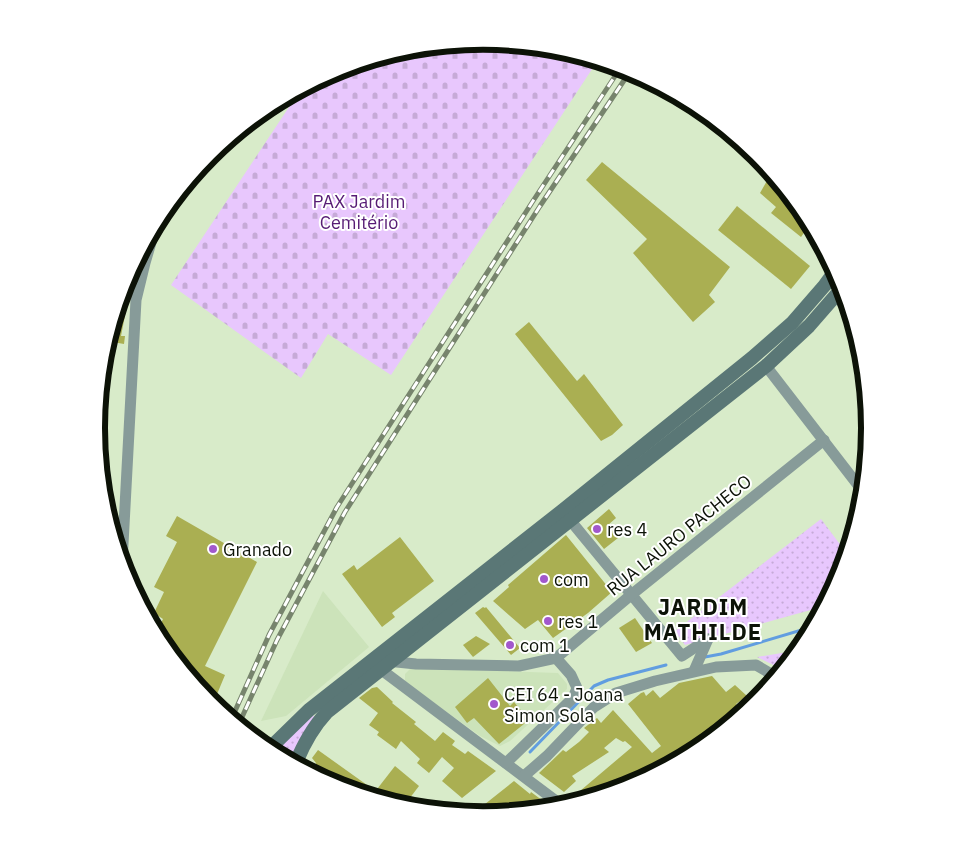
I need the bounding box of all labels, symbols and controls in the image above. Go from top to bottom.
park label: PAX Jardim Cemitério [313,190,405,234]
street label: RUA LAURO PACHECO [602,470,756,600]
place label: res 4 [607,518,647,541]
marker: res 4 [591,523,603,535]
place label: Granado [223,538,292,561]
marker: Granado [207,543,219,555]
place label: com [554,568,589,591]
marker: com [538,573,550,585]
district label: JARDIM MATHILDE [644,592,762,646]
place label: res 1 [558,610,598,633]
marker: res 1 [542,615,554,627]
place label: com 1 [520,634,570,657]
marker: com 1 [504,639,516,651]
place label: CEI 64 - Joana Simon Sola [504,683,623,727]
marker: CEI 64 - Joana Simon Sola [488,698,500,710]

